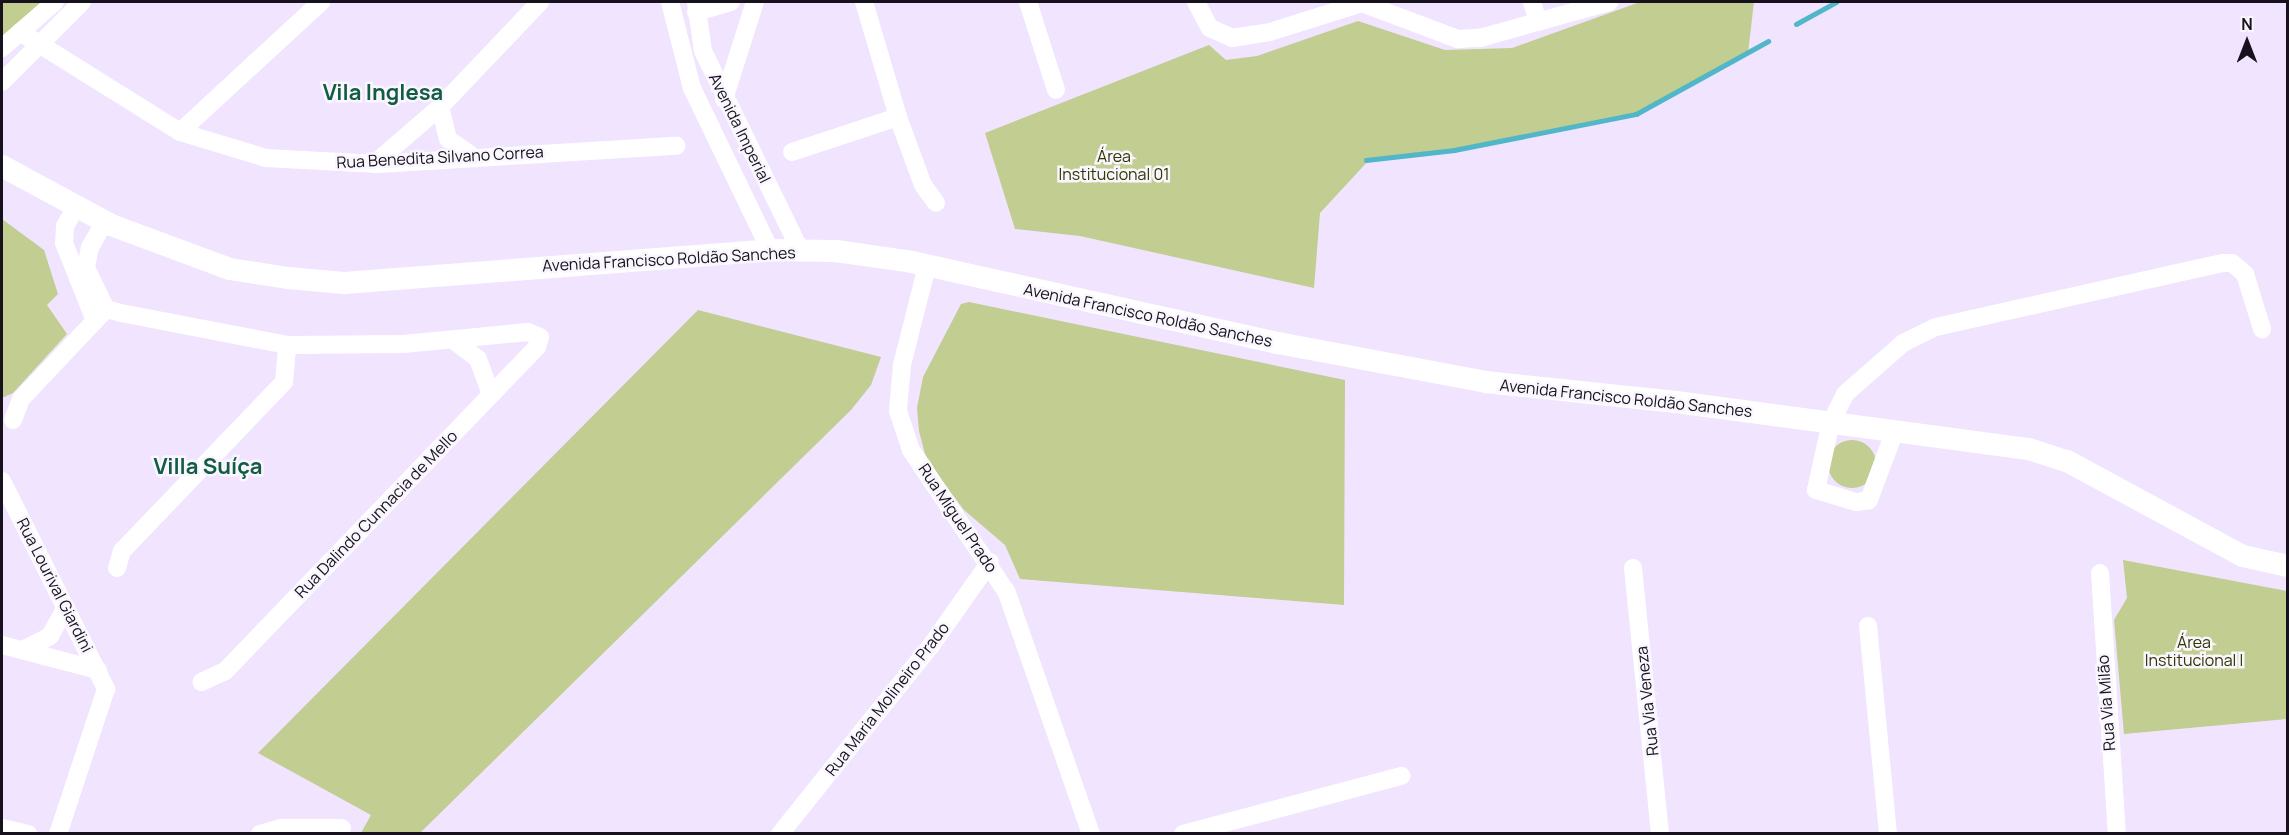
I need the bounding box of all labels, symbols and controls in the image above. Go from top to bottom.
north arrow [2217,12,2277,72]
text: N [2241,13,2253,35]
street label: Avenida Imperial [705,70,775,186]
district label: Vila Inglesa [323,80,443,106]
street label: Rua Benedita Silvano Correa [336,142,544,172]
park label: Área Institucional 01 [1059,146,1169,184]
street label: Avenida Francisco Roldão Sanches [542,243,796,275]
street label: Avenida Francisco Roldão Sanches [1022,279,1274,351]
street label: Avenida Francisco Roldão Sanches [1499,375,1753,421]
street label: Rua Dalindo Cunnacia de Mello [291,426,461,602]
district label: Villa Suíça [154,454,262,480]
street label: Rua Miguel Prado [915,460,1001,576]
street label: Rua Lourival Giardini [13,515,97,655]
street label: Rua Maria Molineiro Prado [821,618,953,780]
park label: Área Institucional I [2145,632,2243,670]
street label: Rua Via Veneza [1632,645,1662,757]
street label: Rua Via Milão [2093,654,2119,752]

